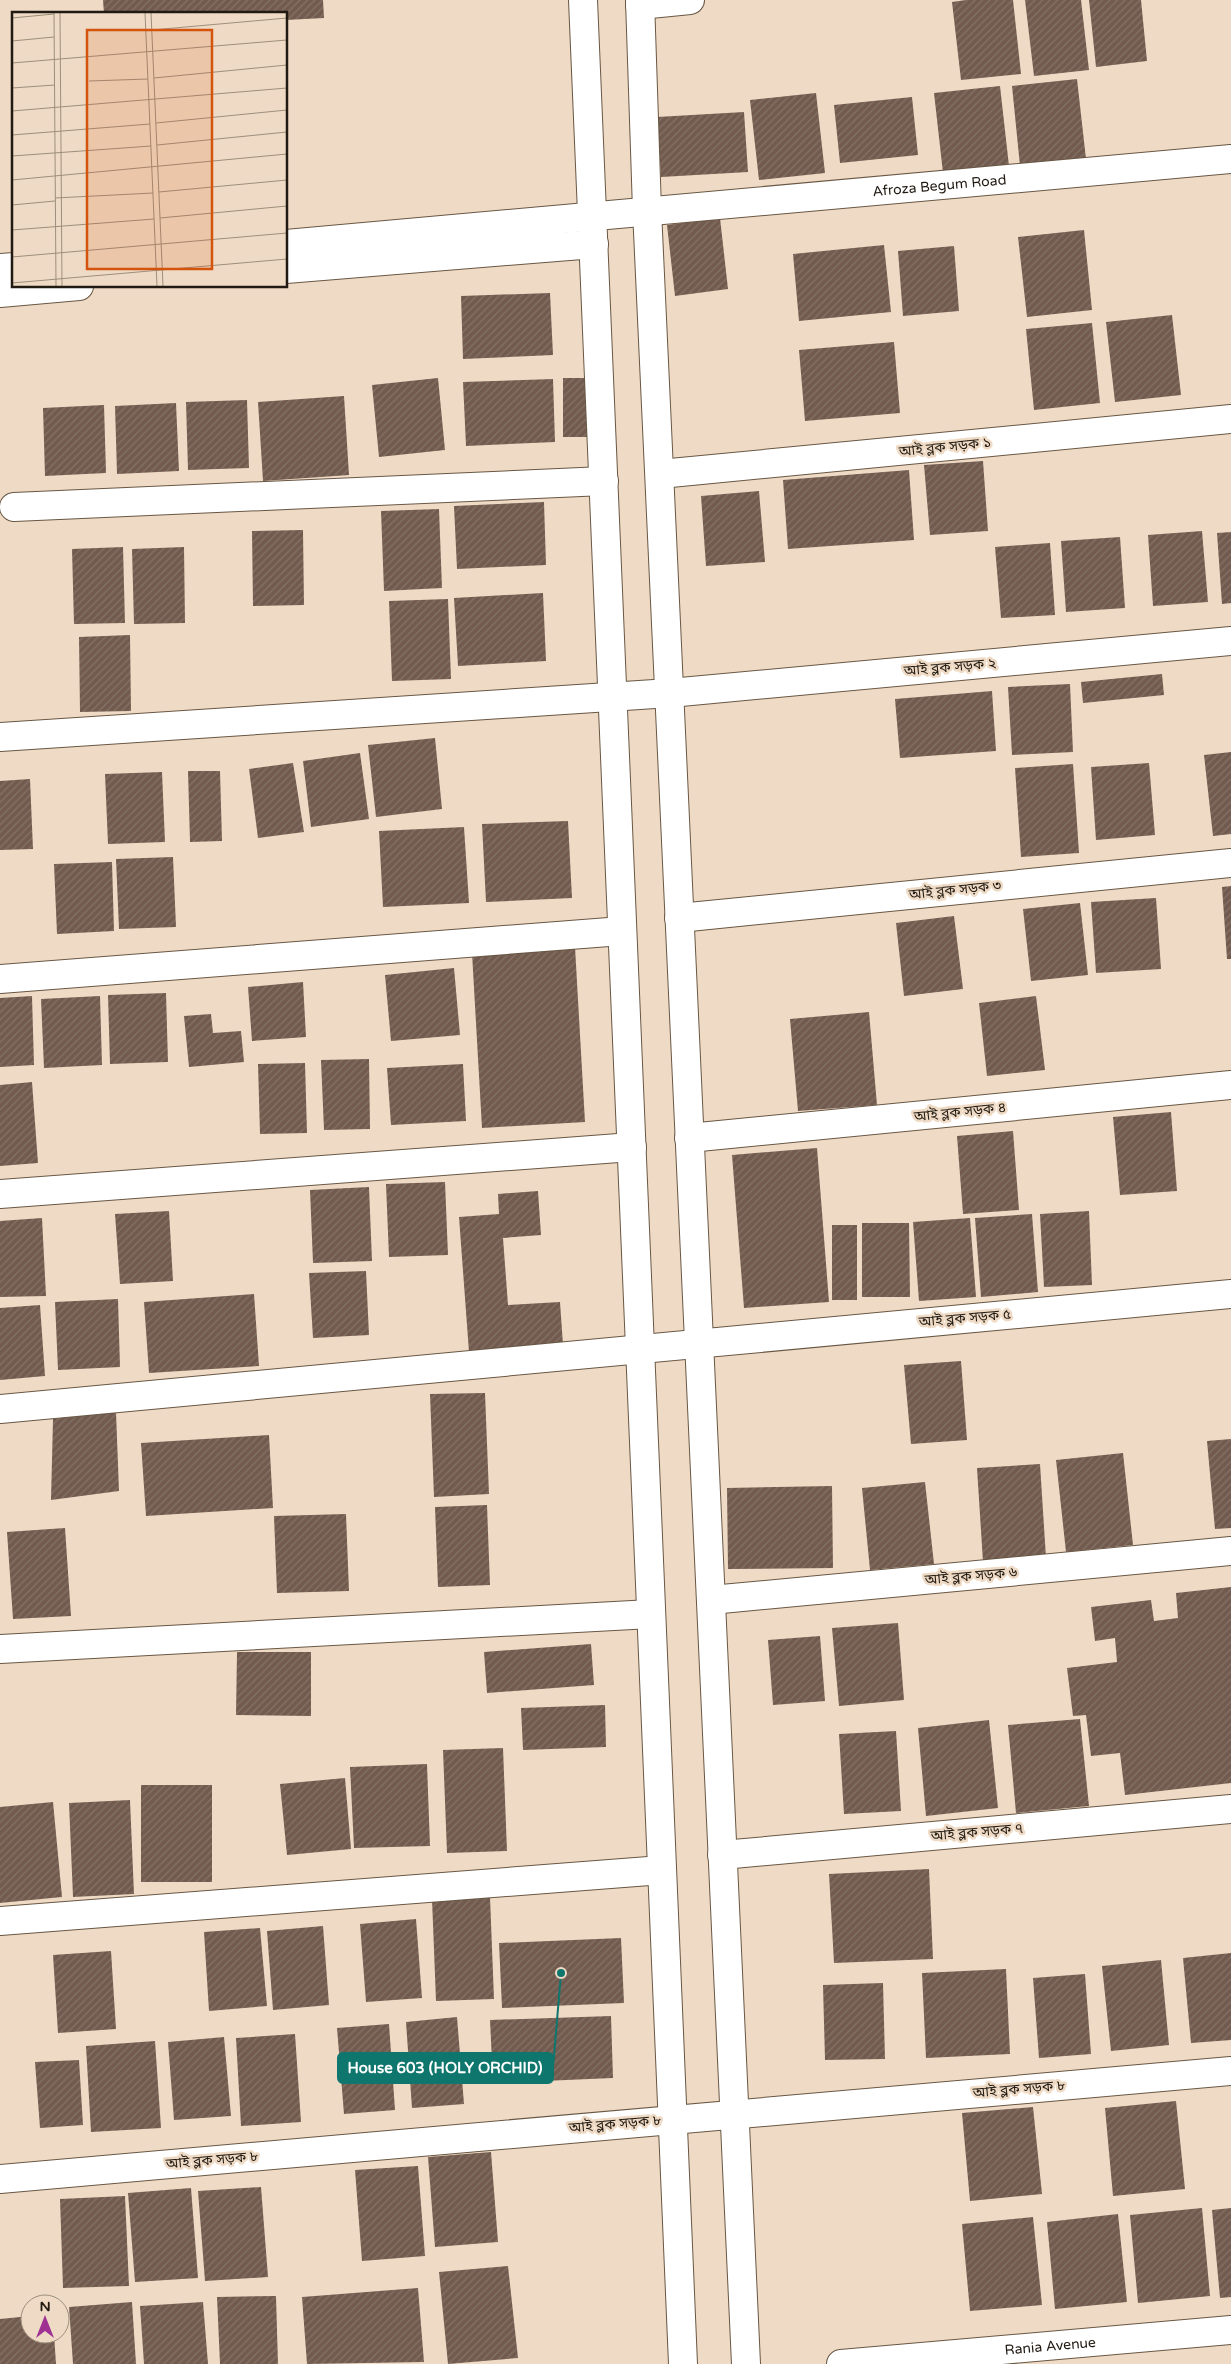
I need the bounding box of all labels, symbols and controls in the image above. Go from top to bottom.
inset map [12,12,288,288]
street label: Afroza Begum Road [872,171,1007,200]
street label: আই ব্লক সড়ক ১ [897,434,992,460]
street label: আই ব্লক সড়ক ২ [902,654,997,680]
street label: আই ব্লক সড়ক ৩ [907,877,1002,903]
street label: আই ব্লক সড়ক ৪ [912,1099,1007,1125]
street label: আই ব্লক সড়ক ৫ [917,1306,1012,1331]
street label: আই ব্লক সড়ক ৬ [923,1564,1018,1589]
street label: আই ব্লক সড়ক ৭ [929,1820,1024,1845]
callout: House 603 (HOLY ORCHID) [338,2053,553,2083]
text: House 603 (HOLY ORCHID) [348,2059,543,2077]
street label: আই ব্লক সড়ক ৮ [971,2077,1066,2102]
street label: আই ব্লক সড়ক ৮ [567,2112,662,2137]
street label: আই ব্লক সড়ক ৮ [164,2148,259,2173]
north arrow [20,2294,70,2344]
text: N [39,2298,51,2315]
street label: Rania Avenue [1004,2333,1097,2358]

